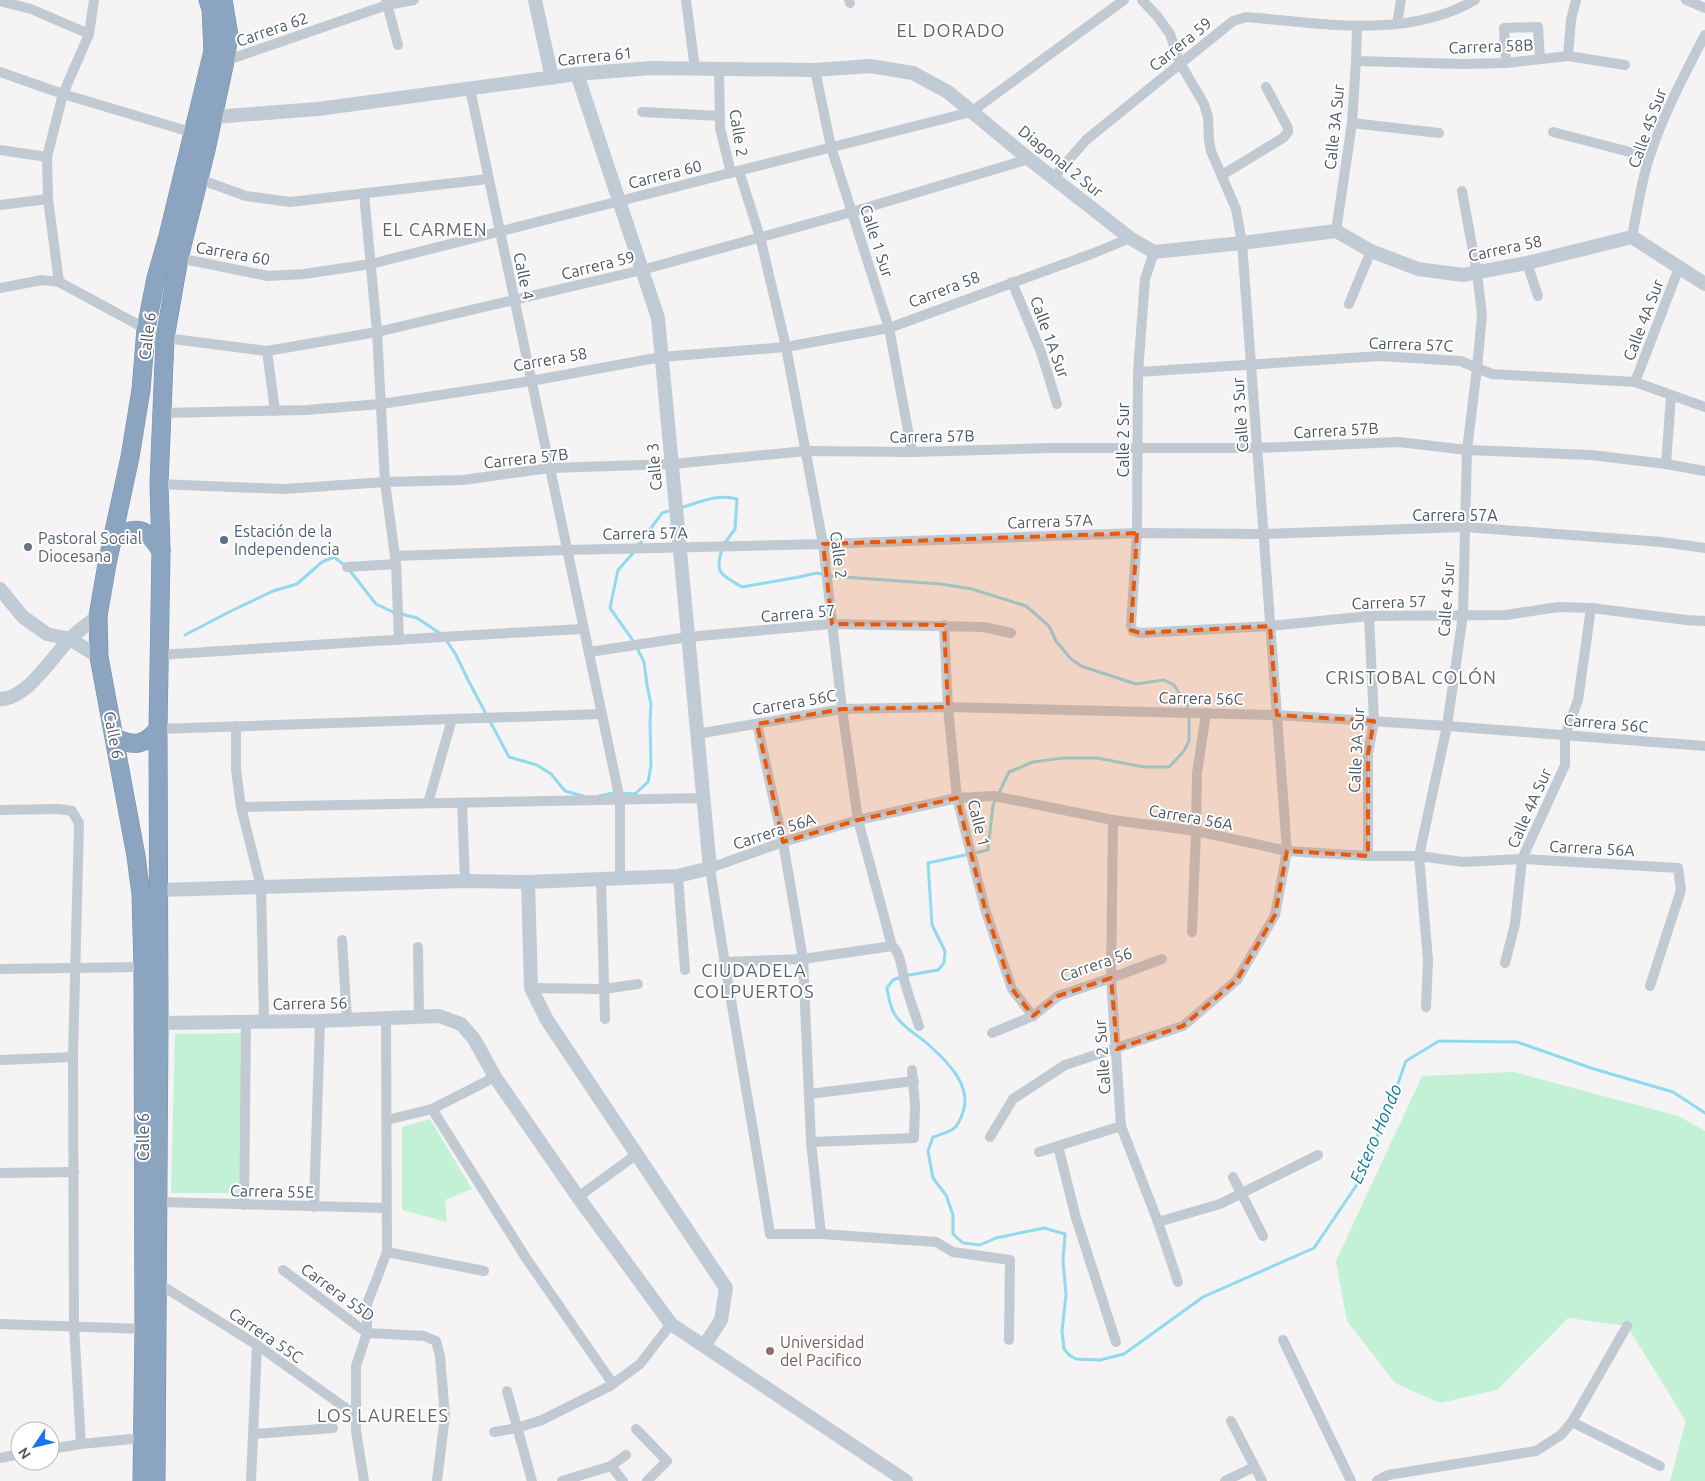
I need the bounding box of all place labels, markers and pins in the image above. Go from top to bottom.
place label: Estación de la Independencia [234,522,340,558]
place label: Pastoral Social Diocesana [38,529,142,565]
marker: Estación de la Independencia [218,534,230,546]
marker: Pastoral Social Diocesana [22,541,34,553]
place label: Universidad del Pacifico [780,1333,864,1369]
marker: Universidad del Pacifico [764,1345,776,1357]

